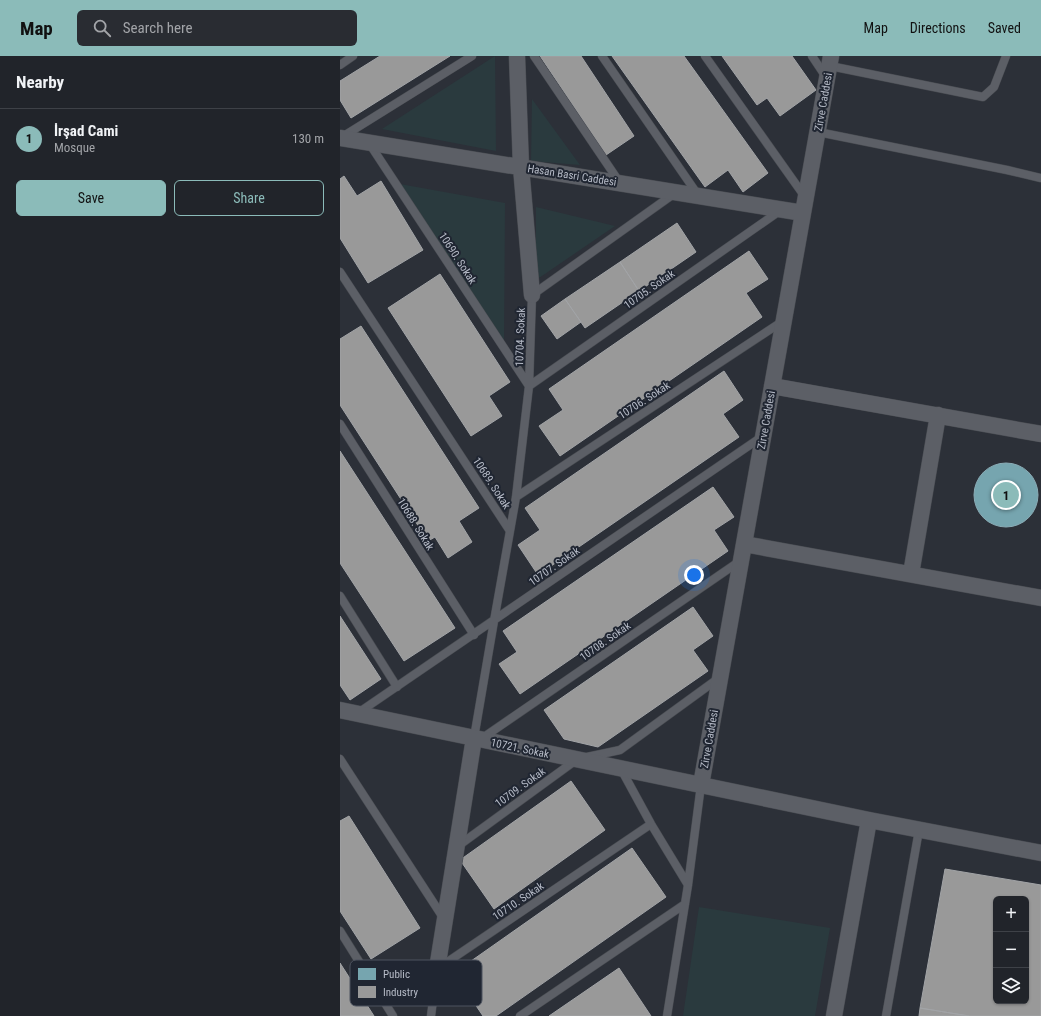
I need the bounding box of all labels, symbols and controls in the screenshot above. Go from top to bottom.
search box [77,10,357,46]
text: Map [20,17,53,40]
icon: search [91,17,113,39]
text: Search here [123,19,193,37]
text: Map [864,20,888,36]
text: Directions [910,20,966,36]
text: Saved [988,20,1021,36]
text: Nearby [16,72,64,92]
street label: Zirve Caddesi [812,72,835,132]
text: İrşad Cami [54,122,118,140]
text: 1 [26,131,32,146]
text: 130 m [292,131,324,146]
text: Mosque [54,140,95,155]
street label: Hasan Basri Caddesi [526,162,617,189]
button: Save [16,180,166,216]
button: Share [174,180,324,216]
street label: 10690. Sokak [436,230,479,287]
street label: 10705. Sokak [621,267,677,312]
street label: 10704. Sokak [513,307,528,367]
street label: 10706. Sokak [616,379,673,422]
street label: Zirve Caddesi [755,390,778,450]
street label: 10689. Sokak [470,455,513,512]
pin: 1 [993,480,1019,510]
street label: 10688. Sokak [394,496,437,553]
street label: 10707. Sokak [526,544,582,589]
your location [684,565,704,585]
street label: 10708. Sokak [577,619,633,664]
street label: Zirve Caddesi [698,709,721,769]
street label: 10721. Sokak [490,736,550,761]
street label: 10709. Sokak [493,765,548,810]
street label: 10710. Sokak [490,880,546,923]
map controls [993,896,1029,1004]
button: + [993,896,1029,932]
button: − [993,932,1029,968]
legend [350,960,482,1006]
text: Public [383,968,410,981]
button: layers [993,968,1029,1004]
text: Industry [383,986,419,999]

